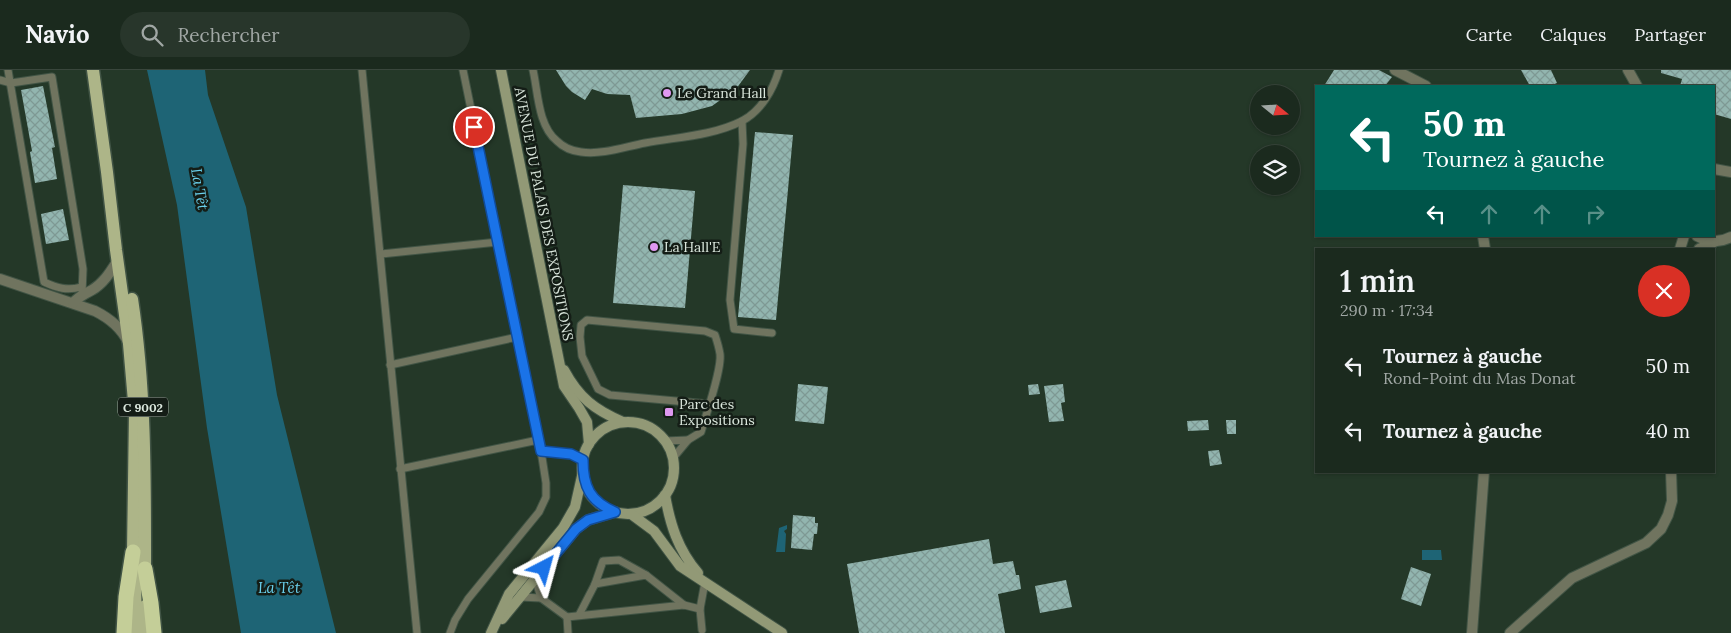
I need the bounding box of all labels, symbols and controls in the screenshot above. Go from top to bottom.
search box [120,12,470,57]
text: Navio [25,19,90,50]
icon: search [138,21,166,49]
text: Rechercher [178,23,279,47]
text: Carte [1466,23,1512,46]
text: Calques [1540,23,1606,46]
text: Partager [1634,23,1706,46]
place label: Le Grand Hall [677,84,767,102]
street label: AVENUE DU PALAIS DES EXPOSITIONS [510,85,577,342]
north arrow [1250,85,1300,135]
map controls [1250,85,1300,195]
marker: Le Grand Hall [661,87,673,99]
text: 50 m [1423,101,1506,146]
icon: left [1340,105,1405,170]
pin [453,106,495,148]
icon: arrive [460,113,488,141]
button: layers [1250,145,1300,195]
text: Tournez à gauche [1423,145,1604,173]
water label: La Têt [187,167,213,212]
icon: left [1422,200,1450,228]
icon: ahead [1475,200,1503,228]
icon: ahead [1528,200,1556,228]
icon: right [1581,200,1609,228]
place label: La Hall'E [664,238,721,256]
marker: La Hall'E [648,241,660,253]
text: 1 min [1340,262,1415,300]
button: close [1638,265,1690,317]
text: 290 m · 17:34 [1340,300,1434,320]
text: Tournez à gauche [1383,344,1542,368]
icon: left [1340,352,1368,380]
text: 50 m [1646,354,1690,378]
text: Rond-Point du Mas Donat [1383,368,1576,388]
place label: Parc des Expositions [679,395,755,429]
road number: C 9002 [118,398,168,417]
marker: Parc des Expositions [663,406,675,418]
icon: left [1340,417,1368,445]
text: Tournez à gauche [1383,419,1542,443]
text: 40 m [1646,419,1690,443]
position arrow [517,541,569,593]
water label: La Têt [258,578,301,597]

